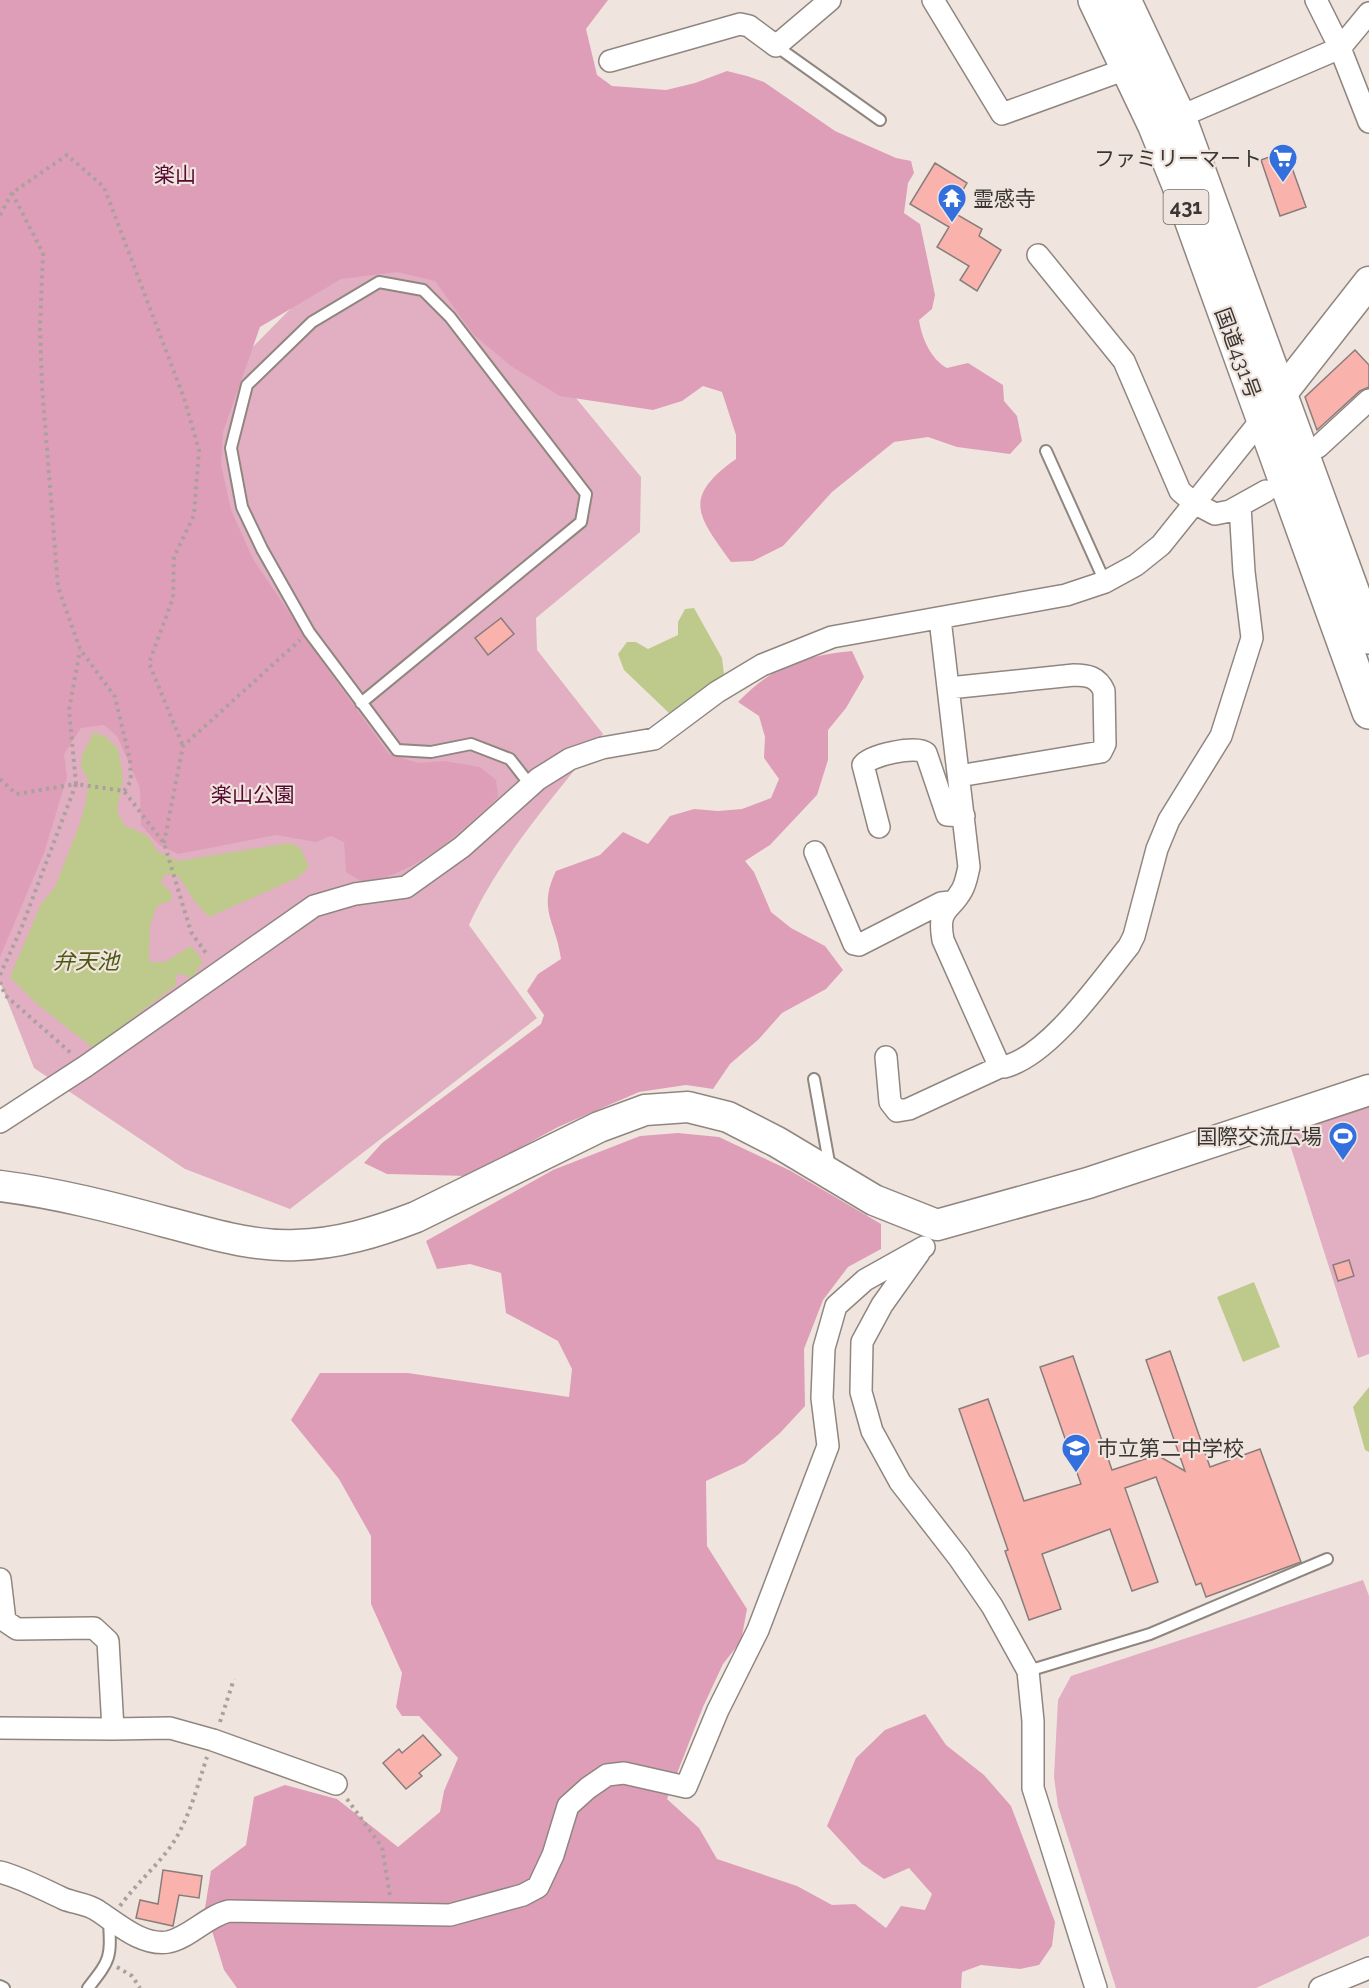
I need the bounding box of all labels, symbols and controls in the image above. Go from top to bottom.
supermarket icon: ファミリーマート [1267,142,1299,184]
place label: ファミリーマート [1094,146,1262,171]
park label: 楽山 [154,162,196,187]
temple icon: 霊感寺 [936,182,968,224]
place label: 霊感寺 [973,186,1036,211]
road number: 431 [1164,190,1208,224]
street label: 国道431号 [1210,304,1266,402]
park label: 楽山公園 [211,782,295,807]
water label: 弁天池 [53,948,121,974]
sports icon: 国際交流広場 [1327,1120,1359,1162]
place label: 国際交流広場 [1196,1124,1322,1149]
school or university icon: 市立第二中学校 [1060,1432,1092,1474]
place label: 市立第二中学校 [1097,1436,1244,1461]

